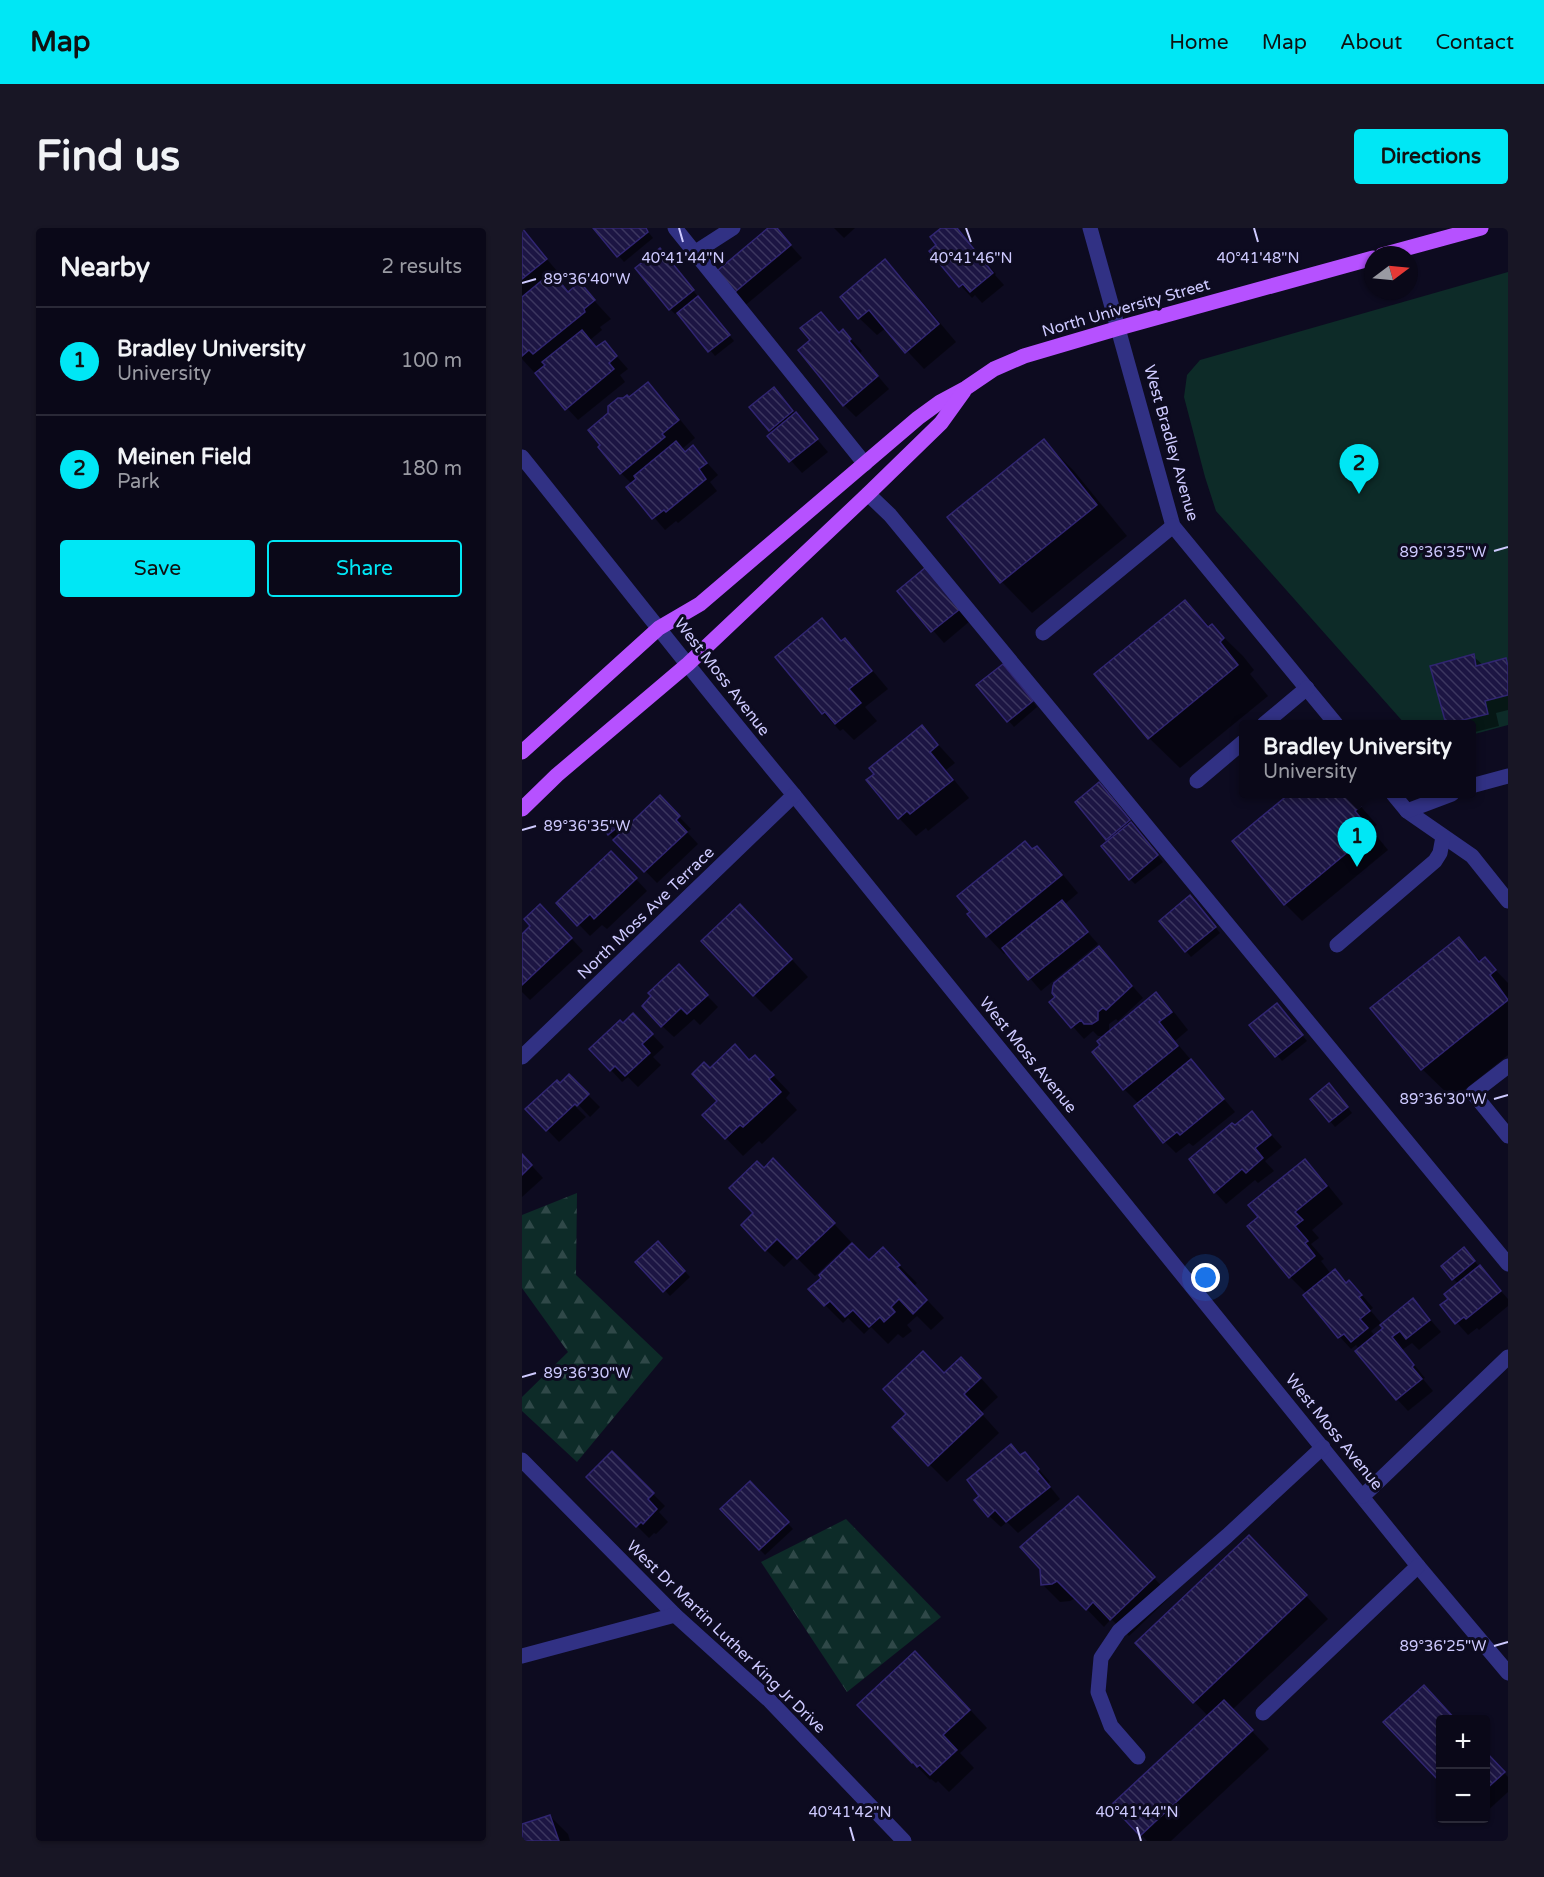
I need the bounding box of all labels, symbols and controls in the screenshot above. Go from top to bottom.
text: Map [30,25,90,59]
text: Home [1169,30,1229,55]
text: Map [1262,30,1307,55]
text: About [1340,30,1402,55]
text: Contact [1435,30,1514,55]
button: Directions [1354,129,1508,184]
text: Find us [36,131,180,182]
north arrow [1364,246,1418,300]
text: 40°41'44"N [641,249,725,267]
text: 40°41'46"N [929,249,1013,267]
text: 40°41'48"N [1216,249,1300,267]
text: Nearby [60,252,150,283]
text: 2 results [382,255,462,279]
text: 89°36'40"W [544,270,630,288]
street label: North University Street [1040,274,1212,342]
text: Bradley University [117,336,306,362]
text: 1 [73,349,86,373]
text: 100 m [401,349,462,373]
text: University [117,362,211,386]
street label: West Bradley Avenue [1139,363,1203,523]
text: Meinen Field [117,444,251,470]
pin: 2 [1340,444,1378,494]
text: 2 [73,457,86,481]
text: 180 m [401,457,462,481]
text: Park [117,470,160,494]
button: Save [60,540,255,597]
button: Share [267,540,462,597]
text: 89°36'35"W [1400,543,1486,561]
street label: West Moss Avenue [670,614,774,740]
popup [1239,720,1476,798]
text: Bradley University [1263,734,1452,760]
text: University [1263,760,1357,784]
text: 89°36'35"W [544,817,630,835]
pin: 1 [1338,818,1376,867]
street label: North Moss Ave Terrace [573,842,719,984]
street label: West Moss Avenue [975,993,1081,1117]
text: 89°36'30"W [1400,1090,1486,1108]
your location [1191,1263,1220,1292]
text: 89°36'30"W [544,1364,630,1382]
street label: West Moss Avenue [1281,1370,1387,1494]
street label: West Dr Martin Luther King Jr Drive [622,1536,830,1738]
text: 89°36'25"W [1400,1637,1486,1655]
map controls [1436,1715,1490,1823]
button: + [1436,1715,1490,1769]
button: − [1436,1769,1490,1823]
text: 40°41'42"N [808,1803,892,1821]
text: 40°41'44"N [1095,1803,1179,1821]

